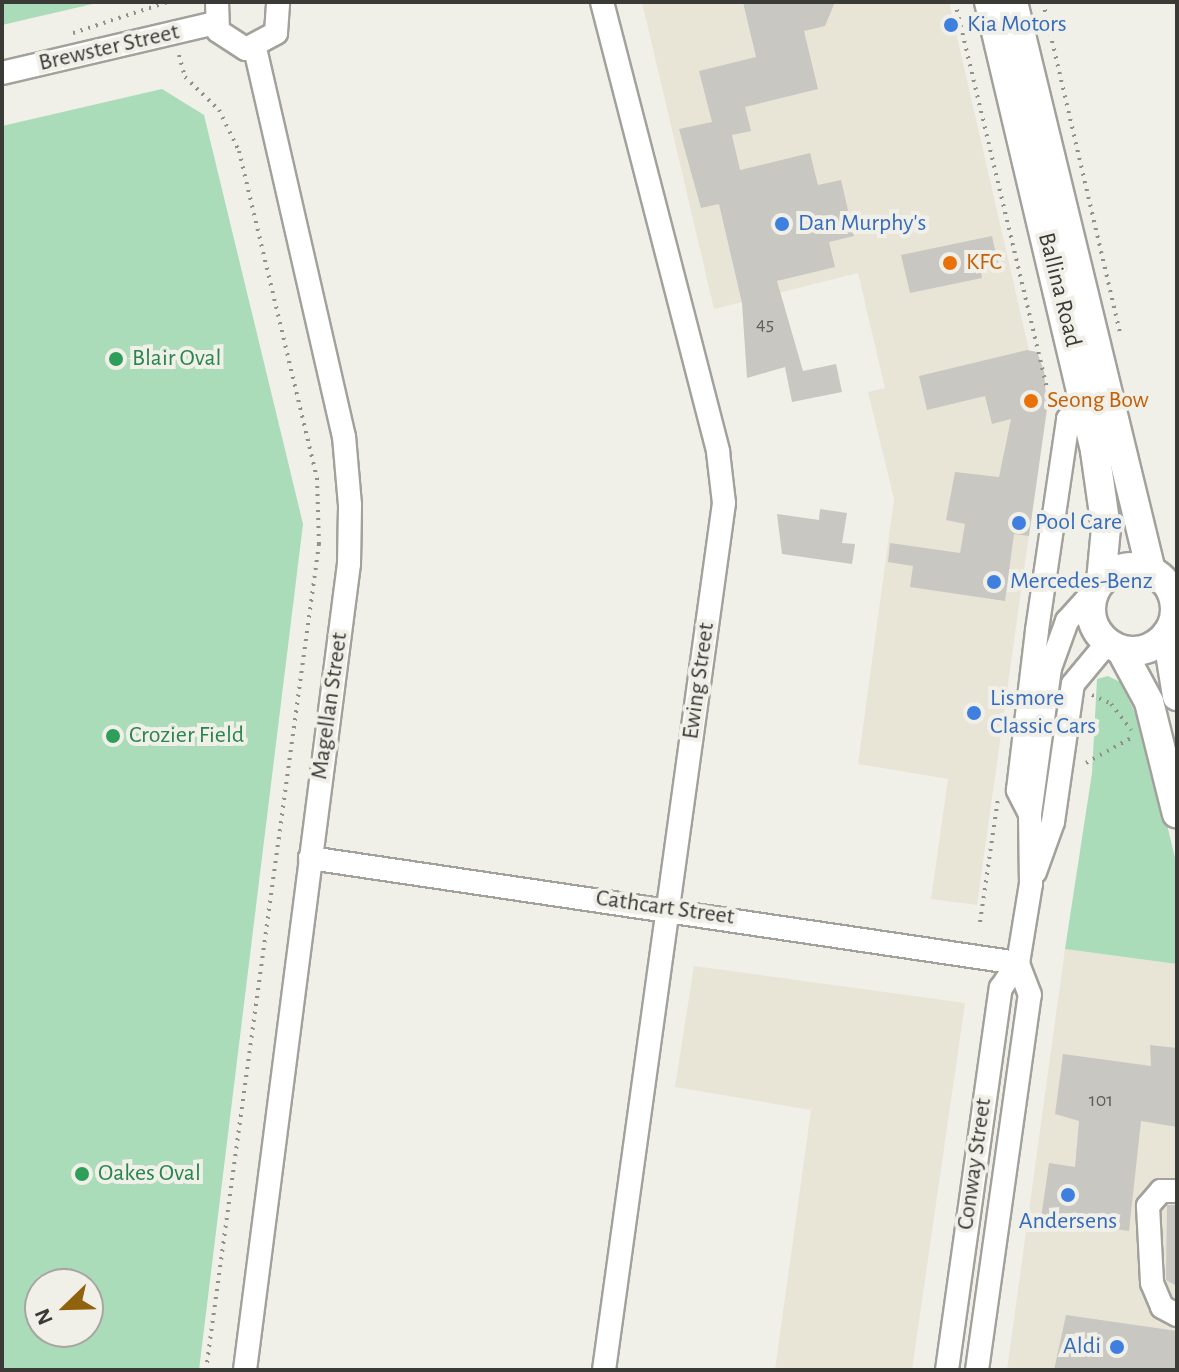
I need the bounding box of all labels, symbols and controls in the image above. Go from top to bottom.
place label: Kia Motors [967,11,1067,39]
marker: Kia Motors [942,16,960,34]
street label: Brewster Street [36,18,182,78]
place label: Dan Murphy's [798,210,926,238]
marker: Dan Murphy's [773,215,791,233]
street label: Ballina Road [1031,230,1087,350]
place label: KFC [966,249,1002,277]
marker: KFC [941,254,959,272]
house number: 45 [756,312,774,336]
place label: Blair Oval [132,345,221,373]
marker: Blair Oval [107,350,125,368]
place label: Seong Bow [1047,387,1149,415]
marker: Seong Bow [1022,392,1040,410]
place label: Pool Care [1035,509,1122,537]
marker: Pool Care [1010,514,1028,532]
place label: Mercedes-Benz [1010,568,1153,596]
marker: Mercedes-Benz [985,573,1003,591]
street label: Ewing Street [677,621,721,741]
street label: Magellan Street [305,631,355,781]
place label: Lismore Classic Cars [990,685,1096,741]
marker: Lismore Classic Cars [965,704,983,722]
place label: Crozier Field [129,722,244,750]
marker: Crozier Field [104,727,122,745]
street label: Cathcart Street [594,884,736,932]
house number: 101 [1089,1088,1113,1112]
street label: Conway Street [952,1096,998,1232]
place label: Oakes Oval [98,1160,201,1188]
marker: Oakes Oval [73,1165,91,1183]
marker: Andersens [1059,1186,1077,1204]
place label: Andersens [1019,1208,1117,1236]
north arrow [24,1268,104,1348]
text: N [31,1305,57,1328]
place label: Aldi [1063,1333,1101,1361]
marker: Aldi [1108,1338,1126,1356]

